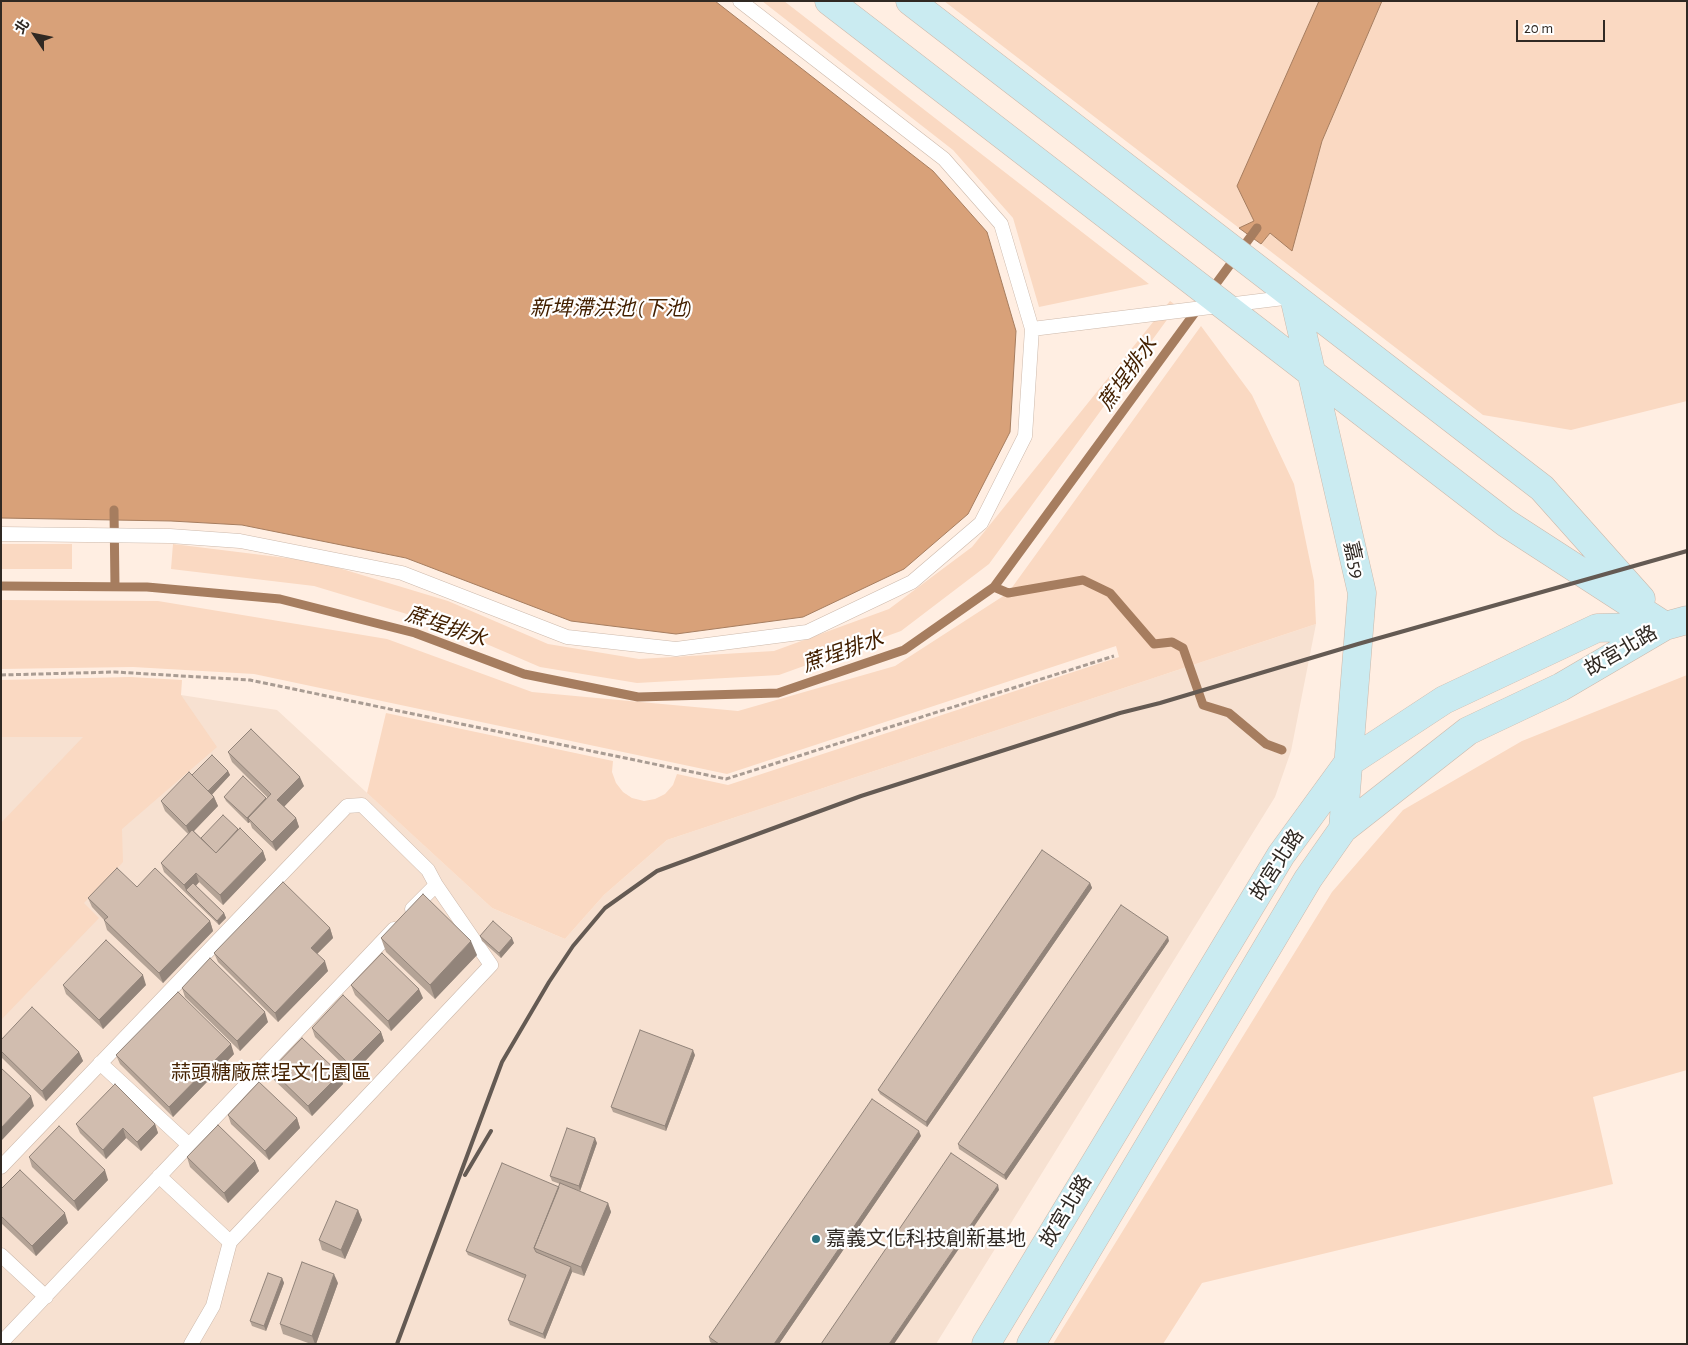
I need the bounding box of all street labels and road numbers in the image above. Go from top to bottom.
street label: 嘉59 [1338,539,1370,581]
street label: 故宮北路 [1580,621,1662,681]
street label: 故宮北路 [1245,825,1309,905]
street label: 故宮北路 [1035,1171,1097,1251]

